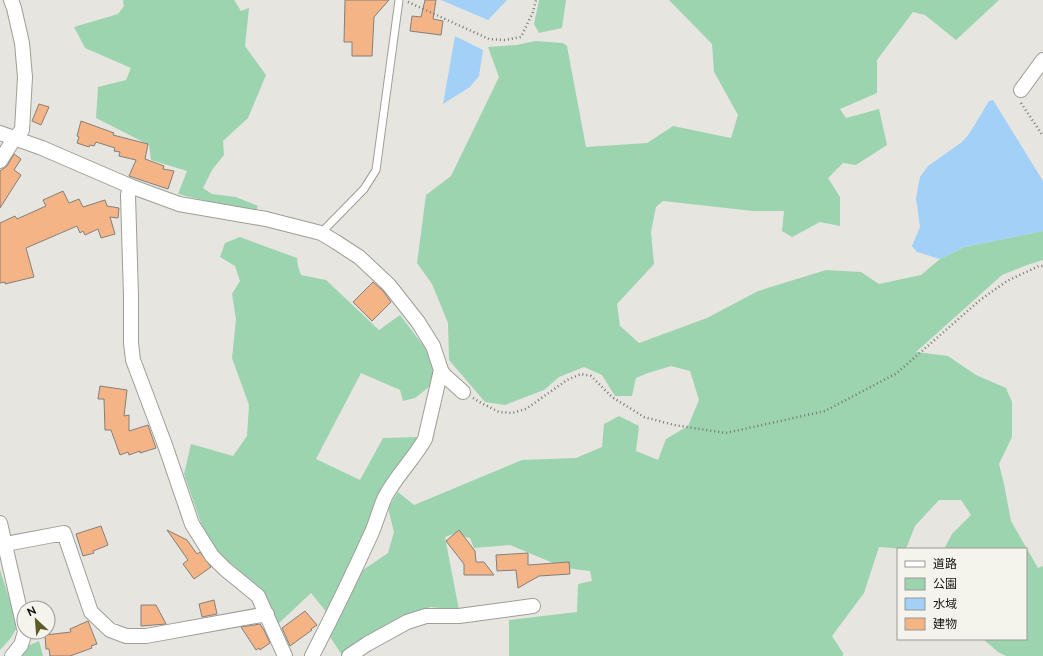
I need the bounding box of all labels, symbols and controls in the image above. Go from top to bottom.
legend [897,548,1027,640]
text: 道路 [933,557,957,571]
text: 公園 [933,577,957,591]
text: 水域 [933,597,957,611]
north arrow [16,600,56,640]
text: N [25,604,38,619]
text: 建物 [933,617,957,631]

